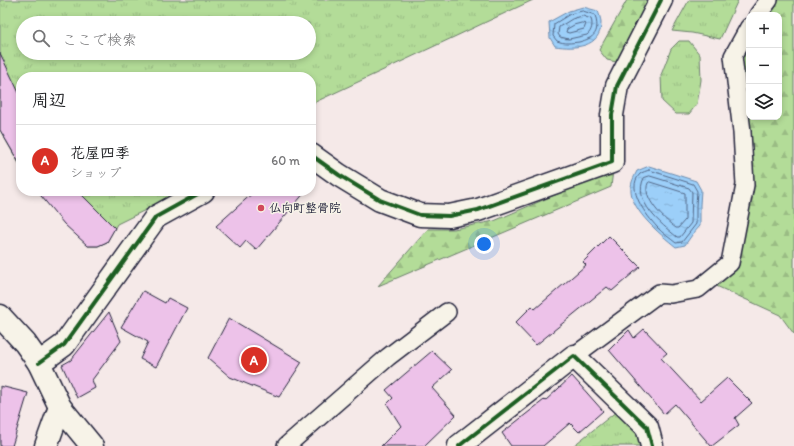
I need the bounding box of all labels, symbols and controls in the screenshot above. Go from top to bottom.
map controls [746,12,782,120]
button: + [746,12,782,48]
search box [16,16,316,60]
icon: search [30,27,52,49]
text: ここで検索 [62,31,137,49]
button: − [746,48,782,84]
button: layers [746,84,782,120]
text: 周辺 [32,90,66,110]
text: 花屋四季 [70,144,130,162]
text: A [41,153,49,168]
text: 60 m [271,153,300,168]
text: ショップ [70,165,121,180]
place label: 仏向町整骨院 [269,201,341,215]
marker: 仏向町整骨院 [256,203,266,213]
your location [474,234,494,254]
pin: A [241,345,267,375]

